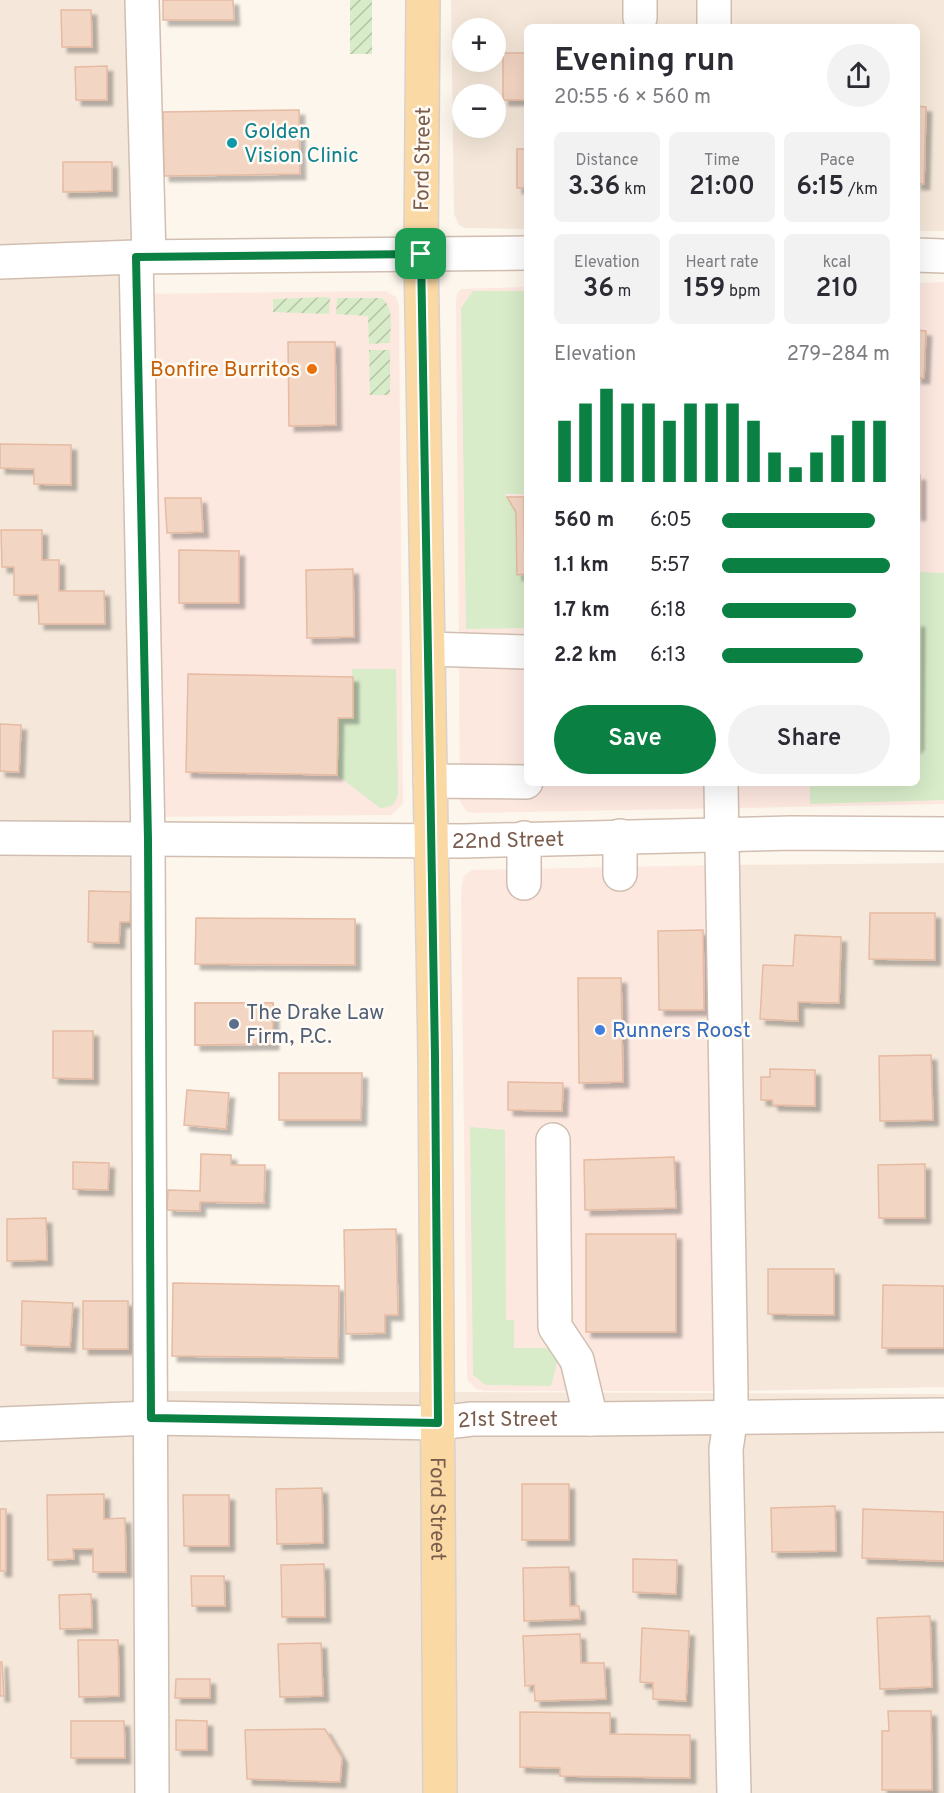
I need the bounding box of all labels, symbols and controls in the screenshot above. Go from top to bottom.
map controls [452,18,506,138]
button: + [452,18,506,72]
text: Evening run [554,41,735,83]
button: share [827,44,890,107]
button: − [452,84,506,138]
text: 20:55 · 6 × 560 m [554,85,711,111]
street label: Ford Street [409,107,438,211]
place label: Golden Vision Clinic [244,119,359,170]
marker: Golden Vision Clinic [225,136,239,150]
text: Distance [576,151,638,171]
text: Time [704,151,740,171]
text: Pace [819,151,855,171]
text: 3.36 [568,171,620,204]
text: 21:00 [689,171,755,204]
text: 6:15 [796,171,844,204]
text: km [620,180,646,200]
text: /km [844,180,878,200]
pin [395,228,446,279]
icon: arrive [404,237,437,270]
text: Elevation [574,253,640,273]
text: Heart rate [685,253,759,273]
text: kcal [823,253,851,273]
text: 36 [583,273,614,306]
text: 159 [683,273,725,306]
text: 210 [815,273,859,306]
text: m [614,282,631,302]
text: bpm [725,282,761,302]
text: Elevation [554,342,636,368]
text: 279–284 m [787,342,890,368]
place label: Bonfire Burritos [150,357,300,384]
marker: Bonfire Burritos [305,362,319,376]
text: 560 m [554,508,614,534]
text: 6:05 [650,508,692,534]
text: 1.1 km [554,553,609,579]
text: 5:57 [650,553,690,579]
text: 1.7 km [554,598,610,624]
text: 6:18 [650,598,686,624]
text: 2.2 km [554,643,617,669]
text: 6:13 [650,643,686,669]
button: Save [554,705,716,774]
button: Share [728,705,890,774]
street label: 22nd Street [452,827,565,856]
place label: The Drake Law Firm, P.C. [246,1000,384,1051]
marker: The Drake Law Firm, P.C. [227,1017,241,1031]
place label: Runners Roost [612,1018,751,1045]
marker: Runners Roost [593,1023,607,1037]
street label: 21st Street [456,1407,558,1436]
street label: Ford Street [423,1457,450,1561]

